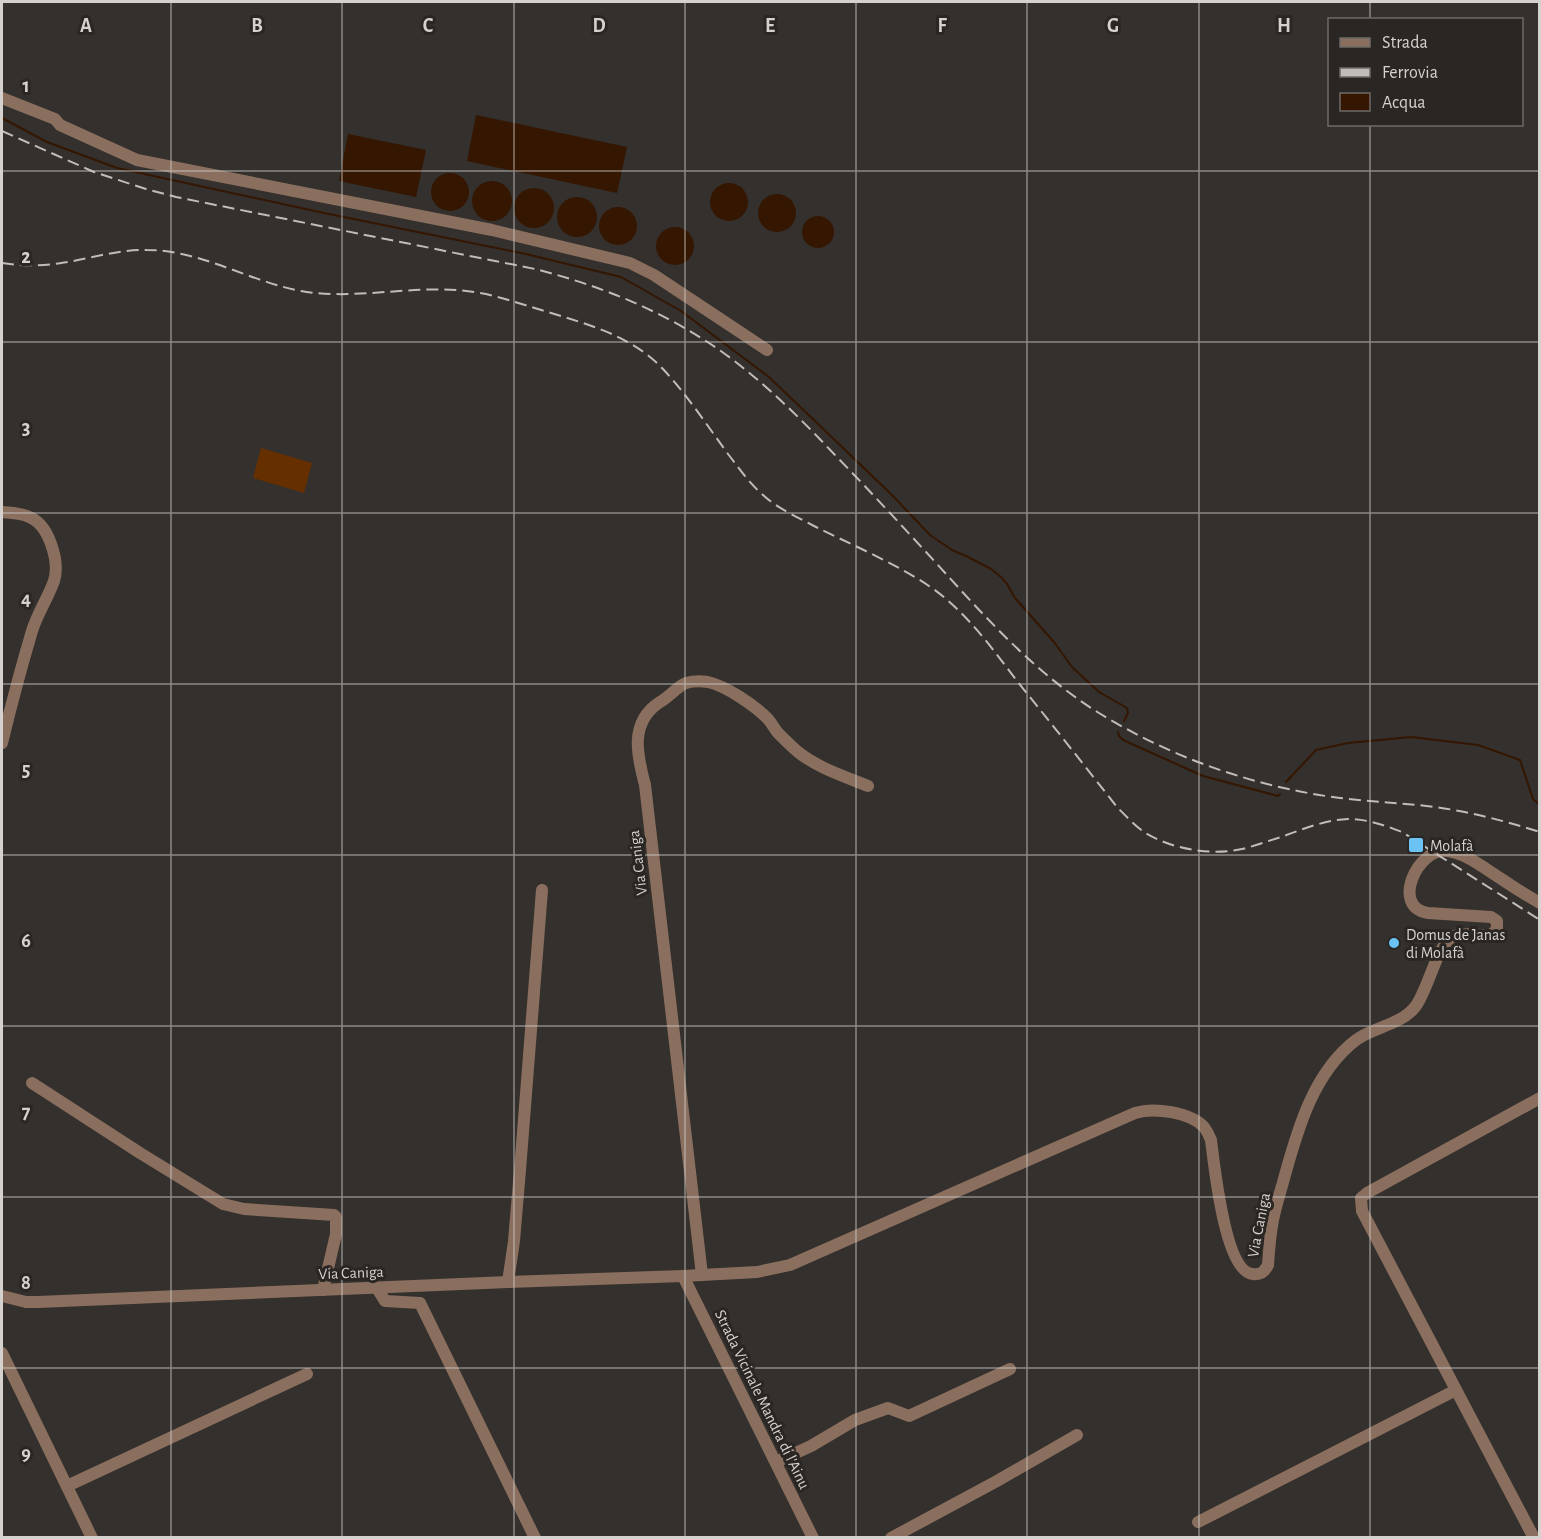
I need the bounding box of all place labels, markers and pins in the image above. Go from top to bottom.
marker: Molafà [1407,836,1425,854]
place label: Molafà [1430,838,1473,854]
place label: Domus de Janas di Molafà [1406,927,1505,961]
marker: Domus de Janas di Molafà [1387,936,1401,950]

